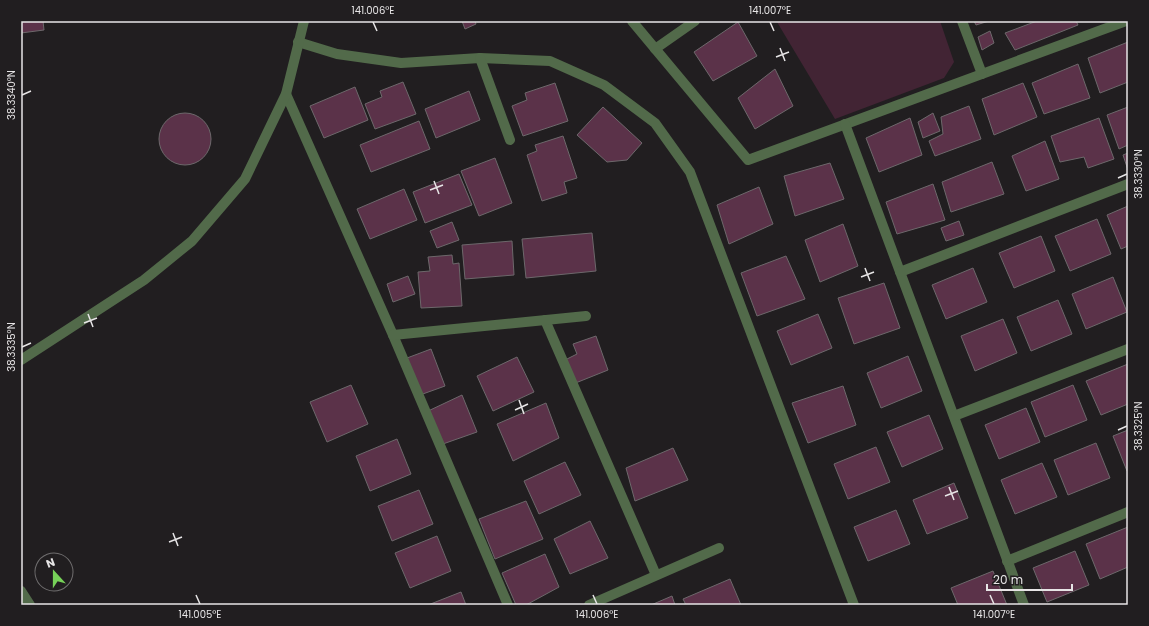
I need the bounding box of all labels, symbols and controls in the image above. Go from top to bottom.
text: 141.006°E [352,3,394,18]
text: 141.007°E [749,3,791,18]
text: 38.3340°N [4,70,19,120]
text: 38.3330°N [1131,149,1146,199]
text: 38.3335°N [4,322,19,372]
text: 38.3325°N [1131,401,1146,451]
north arrow [34,552,74,592]
text: N [44,554,57,572]
scale bar [987,566,1072,592]
text: 20 m [993,571,1023,588]
text: 141.005°E [179,607,221,622]
text: 141.006°E [576,607,618,622]
text: 141.007°E [973,607,1015,622]

